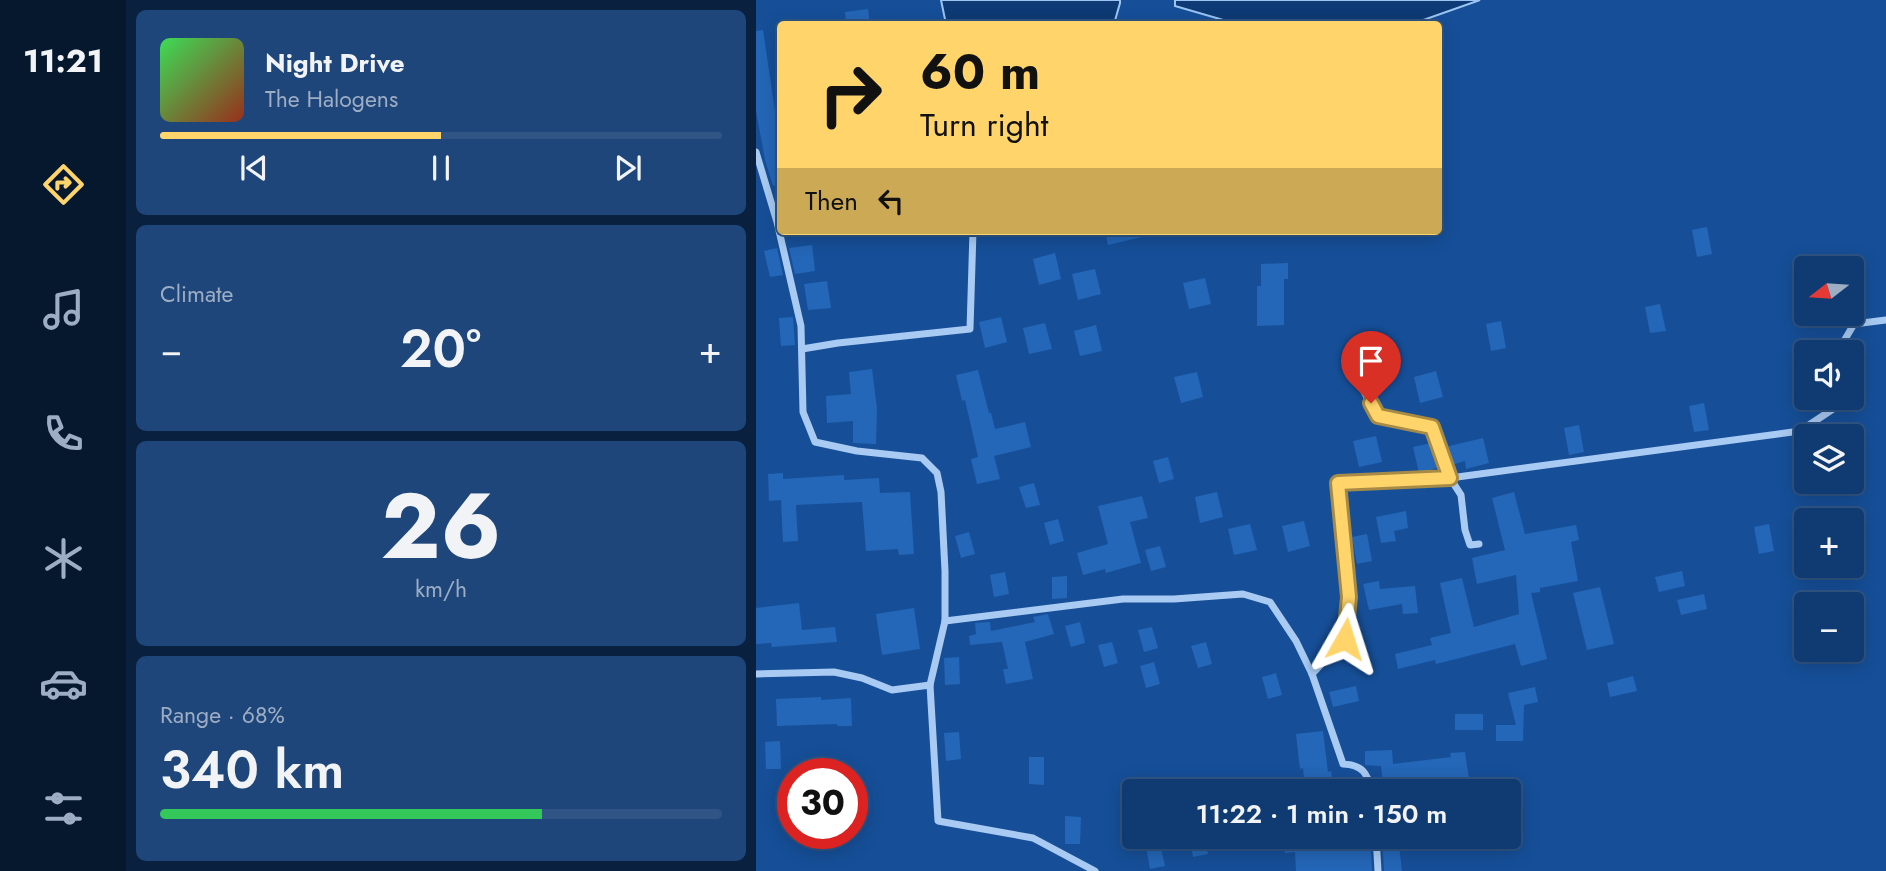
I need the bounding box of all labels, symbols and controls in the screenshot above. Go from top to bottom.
text: 60 m [920,37,1040,107]
text: 11:21 [23,38,103,84]
text: Night Drive [265,44,405,82]
icon: right [805,49,896,140]
text: The Halogens [265,82,398,116]
text: Turn right [920,102,1049,148]
icon: previous [235,149,273,187]
icon: pause [422,149,460,187]
icon: next [609,149,647,187]
icon: directions [39,160,88,209]
text: Then [805,182,858,220]
icon: left [872,182,910,220]
north arrow [1794,256,1864,326]
map controls [1794,256,1864,662]
text: Climate [160,277,233,311]
icon: music [39,285,88,334]
text: 20° [400,311,481,387]
text: − [160,322,182,377]
text: + [699,322,722,377]
pin [1341,331,1401,403]
button: sound [1794,340,1864,410]
icon: arrive [1352,342,1390,380]
icon: phone [39,409,88,458]
button: layers [1794,424,1864,494]
text: 26 [381,461,501,592]
button: + [1794,508,1864,578]
icon: climate [39,534,88,583]
text: km/h [415,572,467,606]
button: − [1794,592,1864,662]
position arrow [1308,602,1382,676]
icon: car [39,659,88,708]
text: Range · 68% [160,698,285,732]
text: 340 km [160,732,344,808]
speed limit sign: 30 [777,758,868,849]
icon: filters [39,784,88,833]
text: 11:22 · 1 min · 150 m [1196,795,1447,833]

